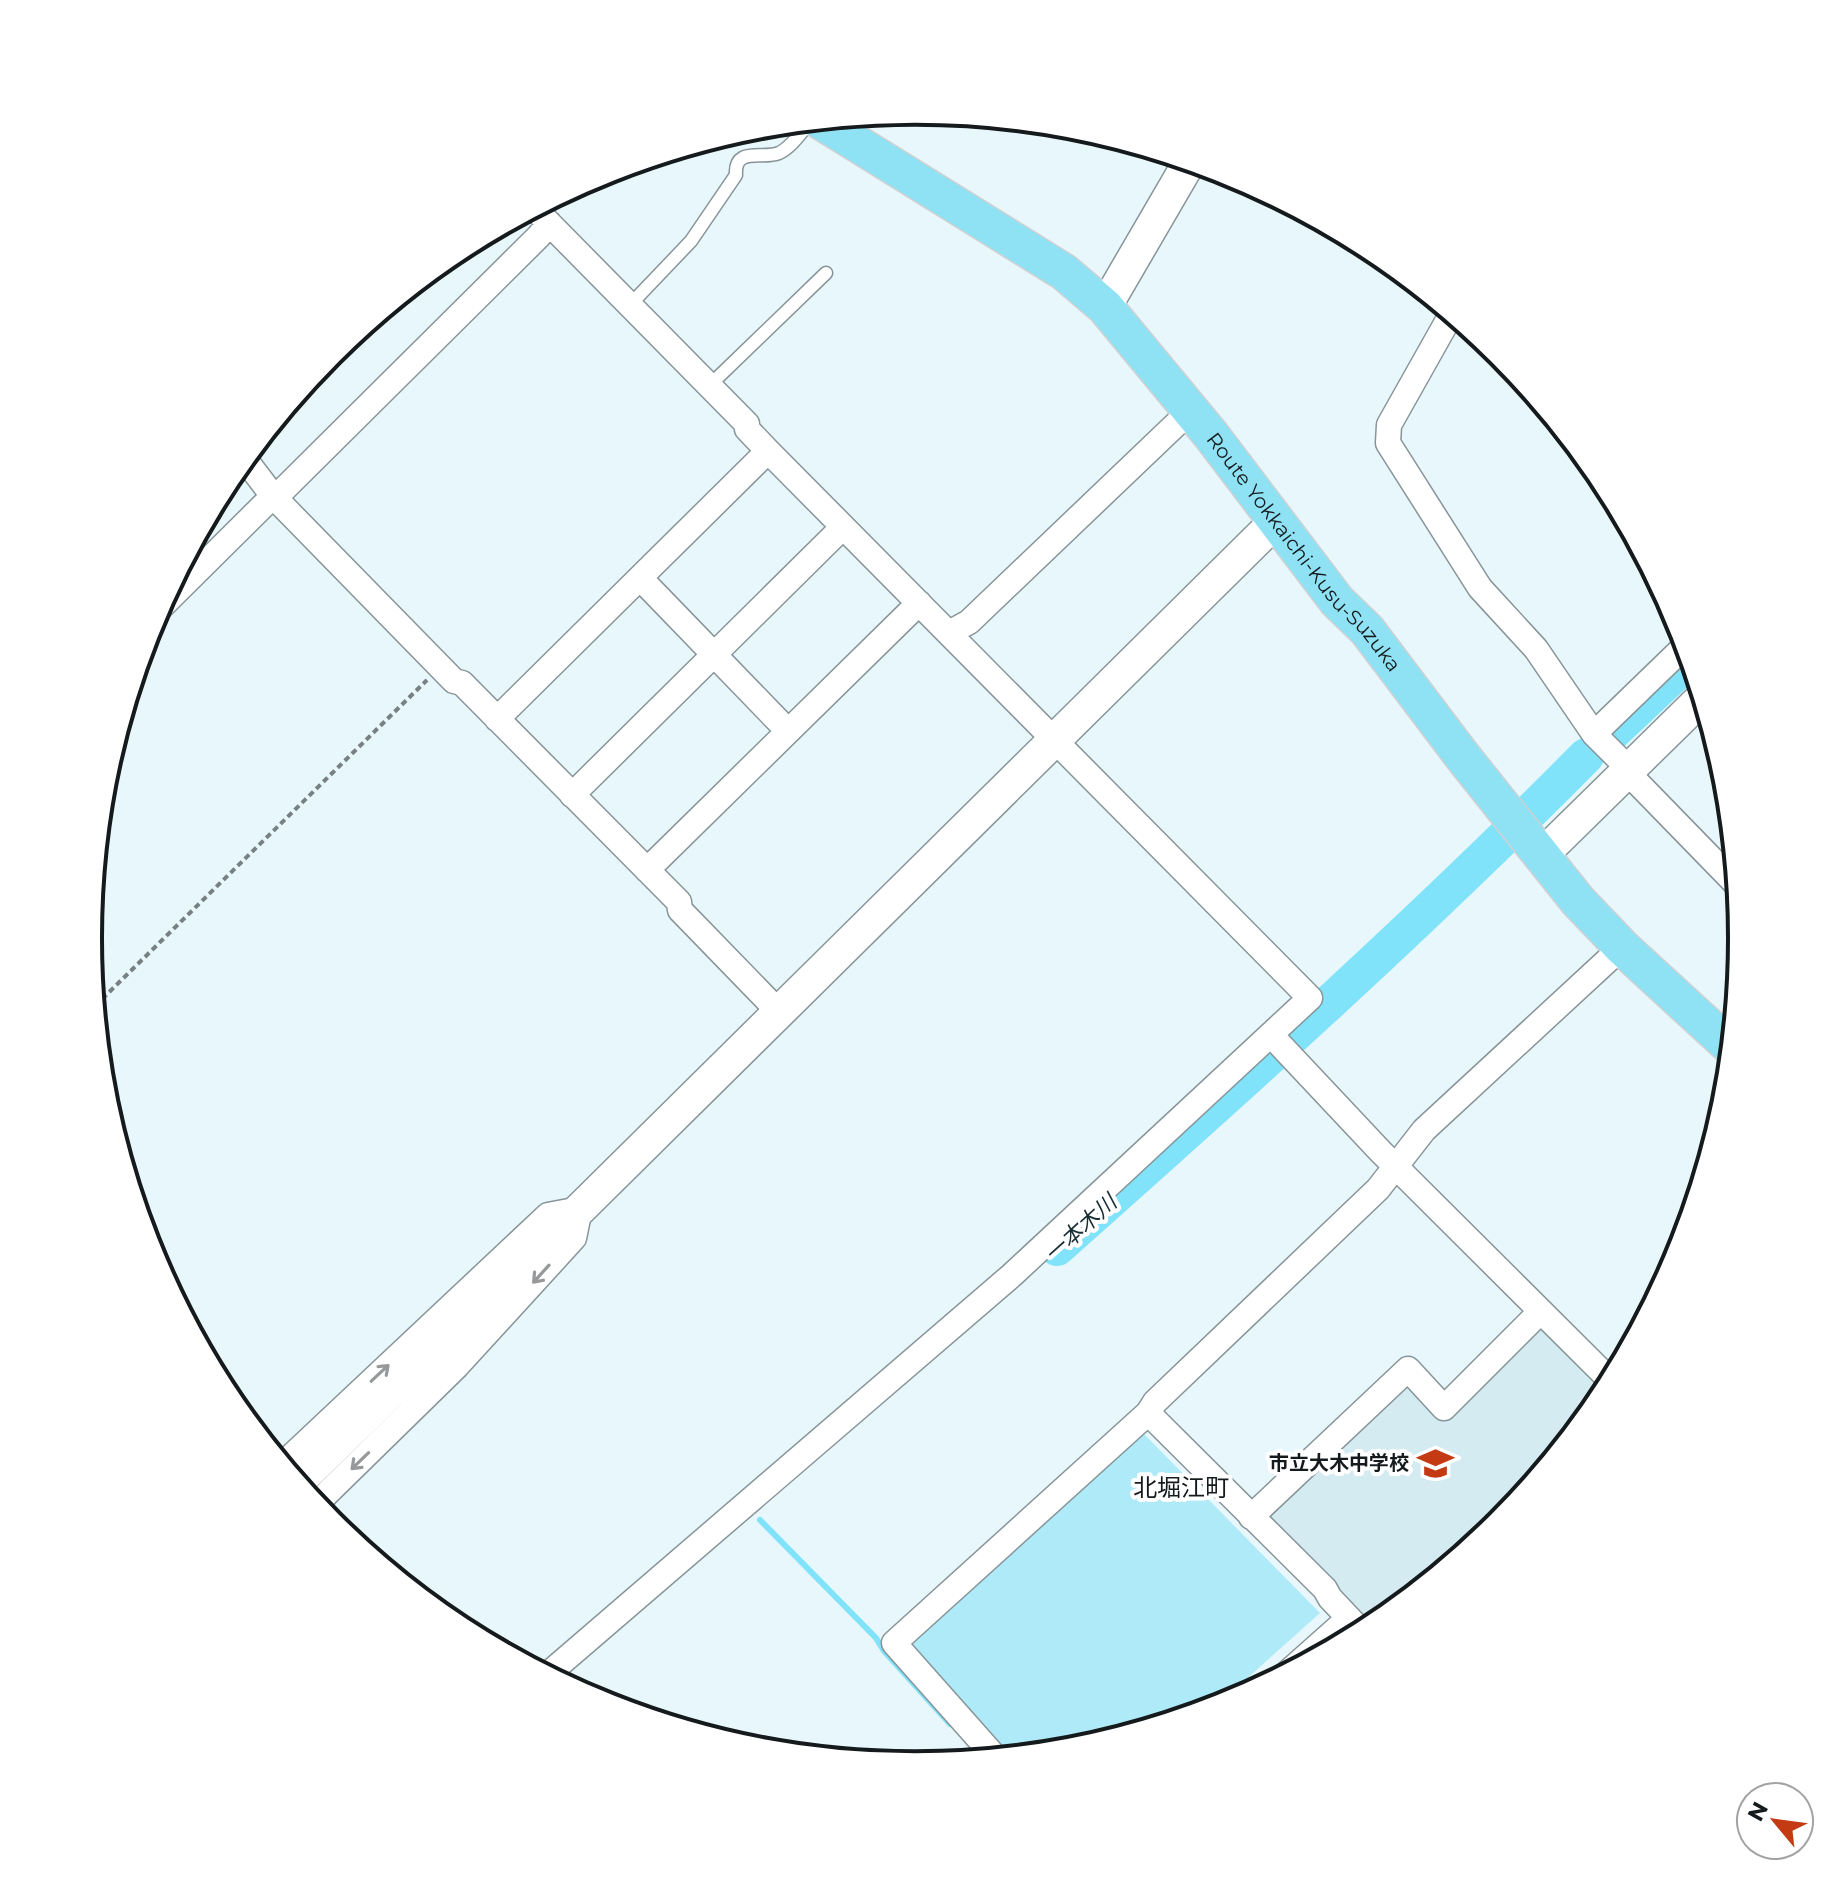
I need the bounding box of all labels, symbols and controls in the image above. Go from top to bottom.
street label: Route Yokkaichi-Kusu-Suzuka [1201,428,1406,676]
water label: 一本木川 [1039,1188,1124,1268]
one-way arrow [533,1263,551,1283]
one-way arrow [370,1364,390,1383]
school or university icon: 市立大木中学校 [1416,1444,1454,1482]
one-way arrow [350,1451,370,1470]
place label: 市立大木中学校 [1269,1451,1409,1475]
district label: 北堀江町 [1133,1473,1229,1502]
north arrow [1735,1781,1815,1861]
text: N [1742,1797,1774,1826]

